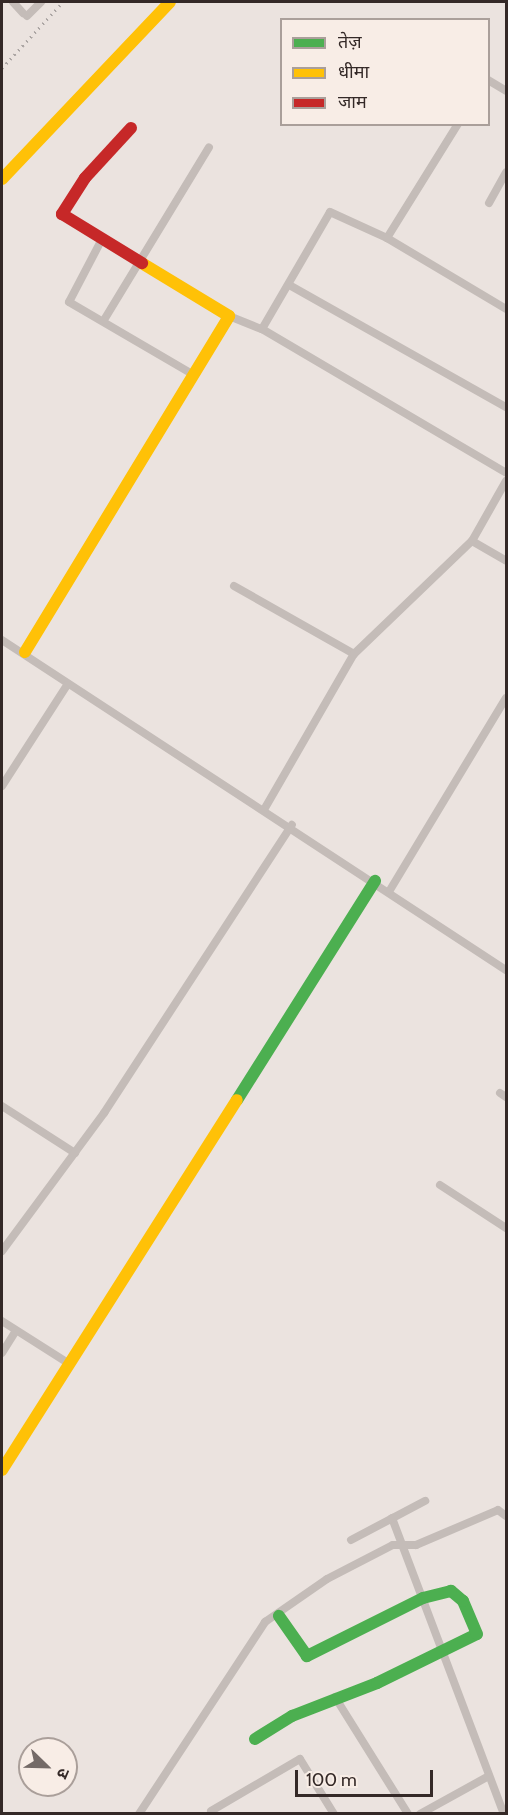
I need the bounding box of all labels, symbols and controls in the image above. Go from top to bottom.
legend [280,18,490,126]
text: तेज़ [338,31,362,53]
text: धीमा [338,61,369,83]
text: जाम [338,91,367,113]
north arrow [18,1737,78,1797]
scale bar [298,1758,436,1796]
text: उ [53,1765,74,1781]
text: 100 m [306,1769,357,1791]

